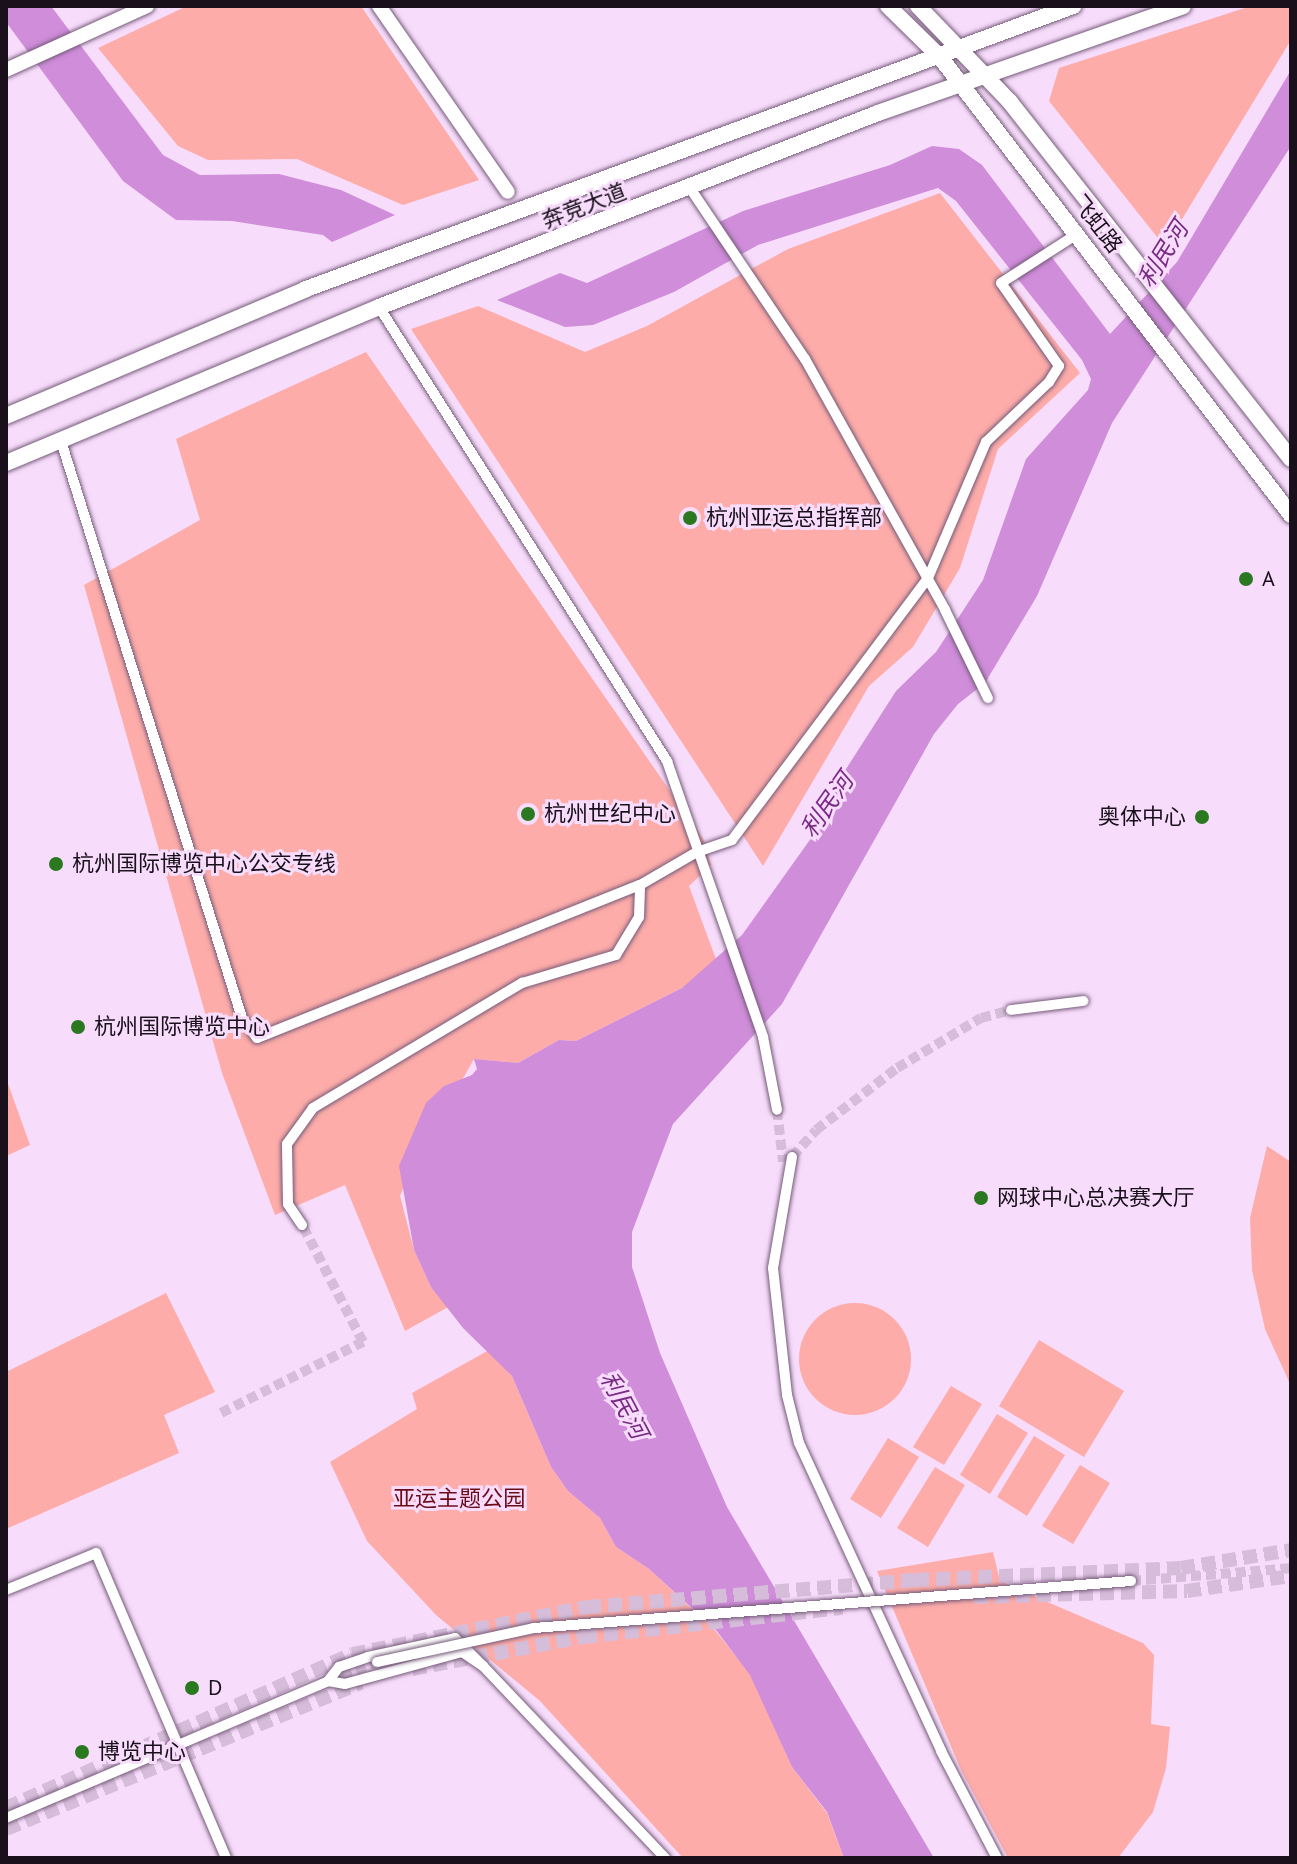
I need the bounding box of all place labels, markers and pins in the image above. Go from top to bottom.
place label: 杭州亚运总指挥部 [706,505,882,531]
marker: 杭州亚运总指挥部 [681,509,699,527]
place label: A [1262,566,1275,592]
marker: A [1237,570,1255,588]
place label: 杭州世纪中心 [544,801,676,827]
place label: 奥体中心 [1098,804,1186,830]
marker: 杭州世纪中心 [519,805,537,823]
marker: 奥体中心 [1193,808,1211,826]
place label: 杭州国际博览中心公交专线 [72,851,336,877]
marker: 杭州国际博览中心公交专线 [47,855,65,873]
place label: 杭州国际博览中心 [94,1014,270,1040]
marker: 杭州国际博览中心 [69,1018,87,1036]
place label: 网球中心总决赛大厅 [997,1185,1195,1211]
marker: 网球中心总决赛大厅 [972,1189,990,1207]
place label: D [208,1675,222,1701]
marker: D [183,1679,201,1697]
place label: 博览中心 [98,1739,186,1765]
marker: 博览中心 [73,1743,91,1761]

